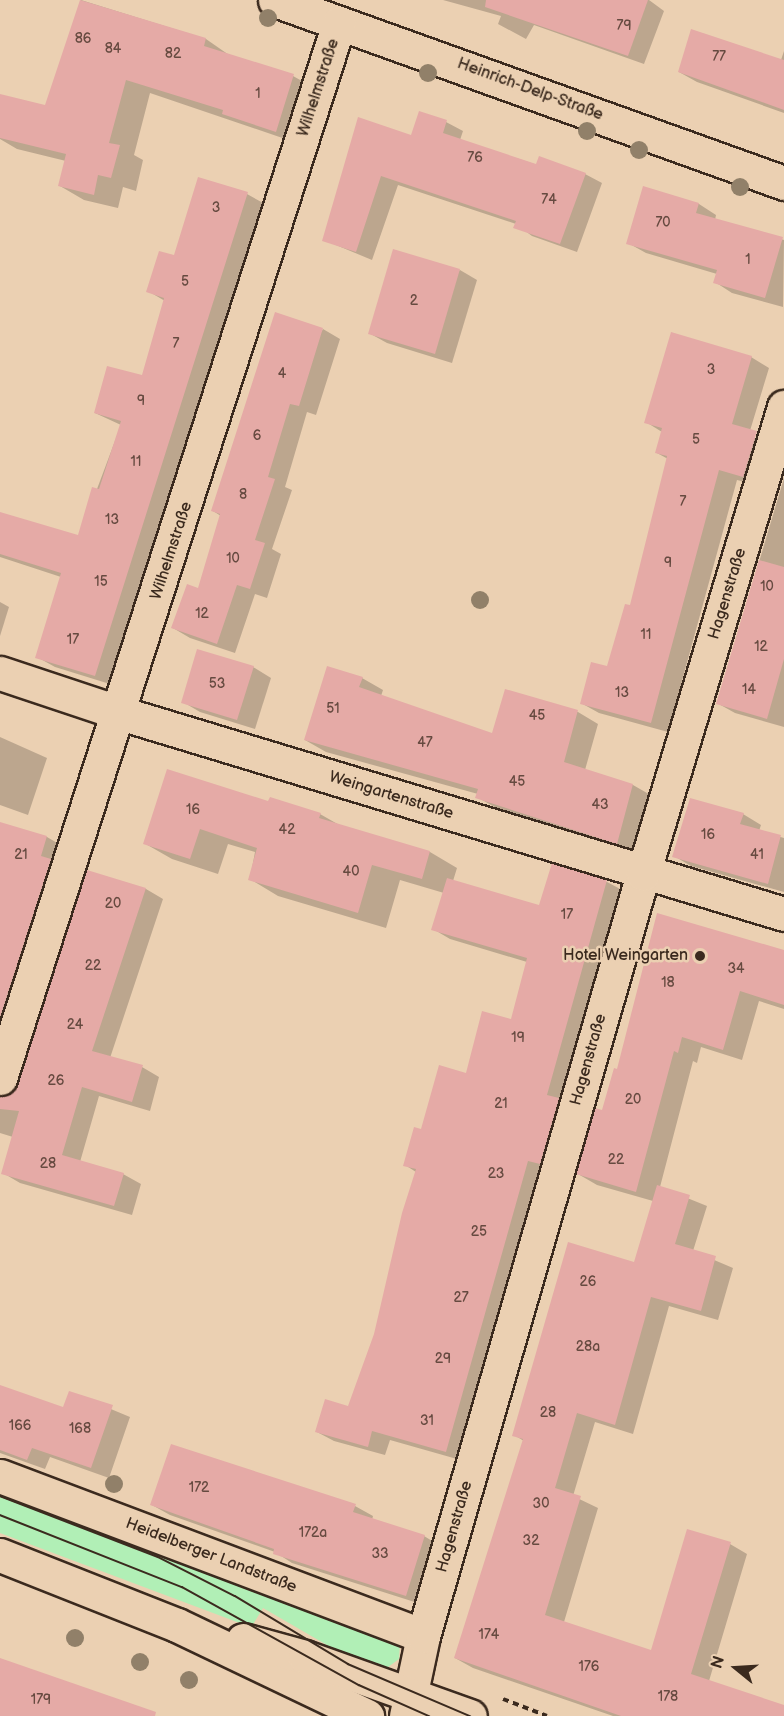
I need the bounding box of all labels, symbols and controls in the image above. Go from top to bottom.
house number: 79 [617,18,631,34]
house number: 86 [75,31,91,47]
street label: Wilhelmstraße [294,37,344,139]
house number: 84 [105,41,121,57]
house number: 82 [165,46,181,62]
house number: 77 [712,49,726,65]
street label: Heinrich-Delp-Straße [454,55,606,125]
house number: 1 [255,86,261,102]
house number: 76 [467,150,483,166]
house number: 74 [541,192,557,208]
house number: 3 [212,200,220,216]
house number: 70 [655,215,671,231]
house number: 1 [745,252,751,268]
house number: 5 [181,274,189,290]
house number: 2 [410,293,418,309]
house number: 7 [173,336,179,352]
house number: 3 [707,362,715,378]
house number: 4 [278,366,286,382]
house number: 9 [137,393,145,409]
house number: 6 [253,428,261,444]
house number: 5 [692,432,700,448]
house number: 11 [131,454,141,470]
house number: 8 [239,487,247,503]
house number: 7 [680,494,686,510]
street label: Wilhelmstraße [147,500,197,602]
house number: 13 [105,512,119,528]
street label: Hagenstraße [705,546,751,642]
house number: 10 [226,551,240,567]
house number: 9 [664,555,672,571]
house number: 15 [94,574,108,590]
house number: 10 [760,579,774,595]
house number: 12 [195,606,209,622]
house number: 11 [641,627,651,643]
house number: 17 [67,632,79,648]
house number: 12 [754,639,768,655]
house number: 53 [209,676,225,692]
house number: 14 [742,682,756,698]
house number: 13 [615,685,629,701]
house number: 51 [326,701,340,717]
house number: 45 [529,708,545,724]
house number: 47 [417,735,433,751]
street label: Weingartenstraße [327,768,455,824]
house number: 45 [509,774,525,790]
house number: 43 [591,797,609,813]
house number: 16 [186,802,200,818]
house number: 42 [279,822,295,838]
house number: 16 [701,827,715,843]
house number: 21 [14,847,28,863]
house number: 41 [750,847,764,863]
house number: 40 [343,864,359,880]
house number: 20 [105,896,121,912]
house number: 17 [561,907,573,923]
place label: Hotel Weingarten [562,946,688,966]
marker: Hotel Weingarten [693,949,707,963]
house number: 22 [85,958,101,974]
house number: 34 [727,961,745,977]
house number: 18 [661,975,675,991]
street label: Hagenstraße [567,1012,611,1108]
house number: 24 [67,1017,83,1033]
house number: 19 [511,1030,525,1046]
house number: 26 [48,1073,64,1089]
house number: 20 [625,1092,641,1108]
house number: 21 [494,1096,508,1112]
house number: 22 [608,1152,624,1168]
house number: 28 [40,1156,56,1172]
house number: 23 [488,1166,504,1182]
house number: 25 [471,1224,487,1240]
house number: 26 [580,1274,596,1290]
house number: 27 [453,1290,469,1306]
house number: 28a [576,1339,600,1355]
house number: 29 [435,1351,451,1367]
house number: 28 [540,1405,556,1421]
house number: 31 [420,1413,434,1429]
house number: 166 [9,1418,31,1434]
house number: 168 [69,1421,91,1437]
street label: Hagenstraße [433,1479,477,1575]
house number: 172 [189,1480,209,1496]
house number: 30 [533,1496,549,1512]
street label: Heidelberger Landstraße [123,1514,299,1598]
house number: 172a [299,1525,327,1541]
house number: 32 [523,1533,539,1549]
house number: 33 [371,1546,389,1562]
house number: 174 [479,1627,499,1643]
north arrow [706,1638,766,1698]
text: N [708,1654,729,1671]
house number: 176 [579,1659,599,1675]
house number: 178 [658,1689,678,1705]
house number: 179 [31,1692,51,1708]

